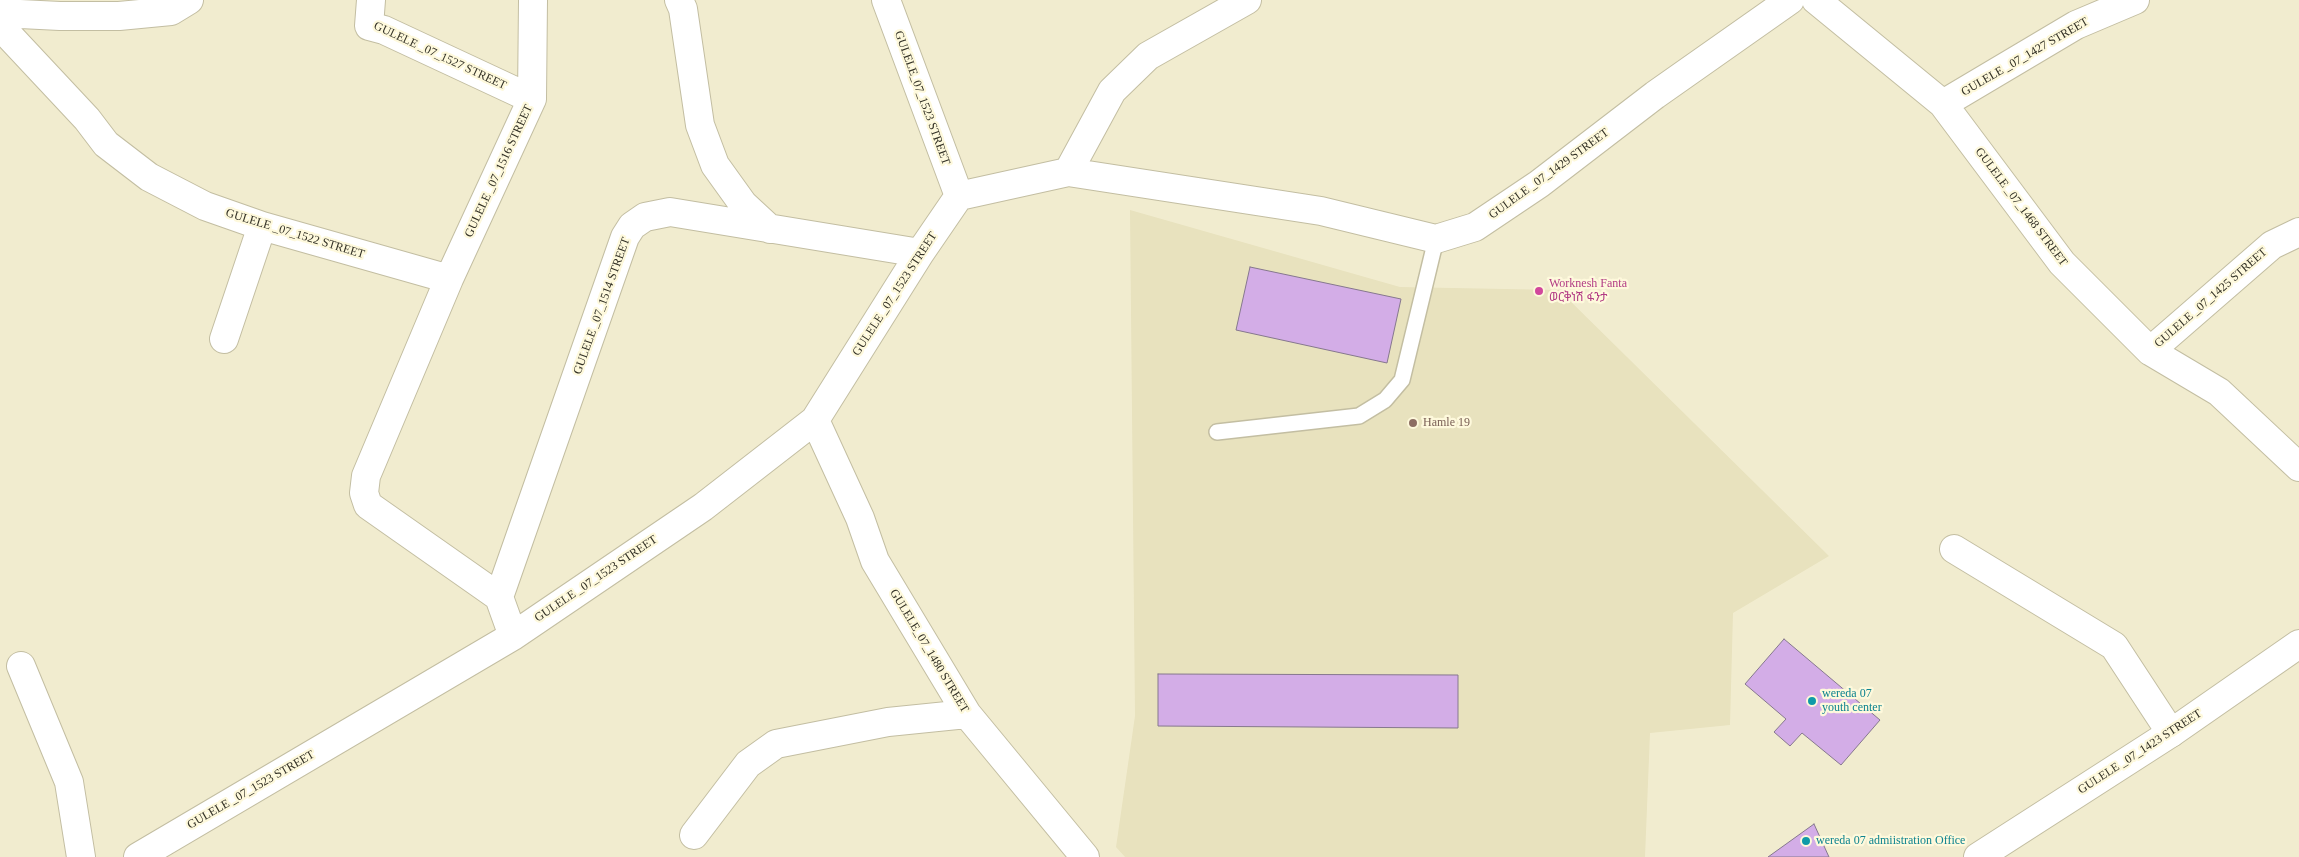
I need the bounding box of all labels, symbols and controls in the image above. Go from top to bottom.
street label: GULELE _07_1427 STREET [1959,15,2091,99]
street label: GULELE _07_1527 STREET [371,19,509,93]
street label: GULELE_07_1523 STREET [891,29,953,167]
street label: GULELE _07_1516 STREET [462,102,536,240]
street label: GULELE _07_1429 STREET [1486,126,1612,222]
street label: GULELE _07_1468 STREET [1972,145,2070,269]
street label: GULELE _07_1522 STREET [224,206,366,262]
street label: GULELE _07_1523 STREET [850,229,940,359]
street label: GULELE _07_1514 STREET [570,236,634,376]
street label: GULELE _07_1425 STREET [2152,245,2270,351]
place label: Worknesh Fanta ወርቅነሽ ፋንታ [1549,277,1627,305]
marker: Worknesh Fanta ወርቅነሽ ፋንታ [1533,285,1545,297]
place label: Hamle 19 [1423,416,1470,430]
marker: Hamle 19 [1407,417,1419,429]
street label: GULELE _07_1523 STREET [532,533,660,625]
street label: GULELE_07_1480 STREET [886,587,972,715]
place label: wereda 07 youth center [1822,687,1882,715]
marker: wereda 07 youth center [1806,695,1818,707]
street label: GULELE _07_1423 STREET [2075,707,2205,797]
street label: GULELE _07_1523 STREET [185,748,317,832]
place label: wereda 07 admiistration Office [1816,834,1965,848]
marker: wereda 07 admiistration Office [1800,835,1812,847]

